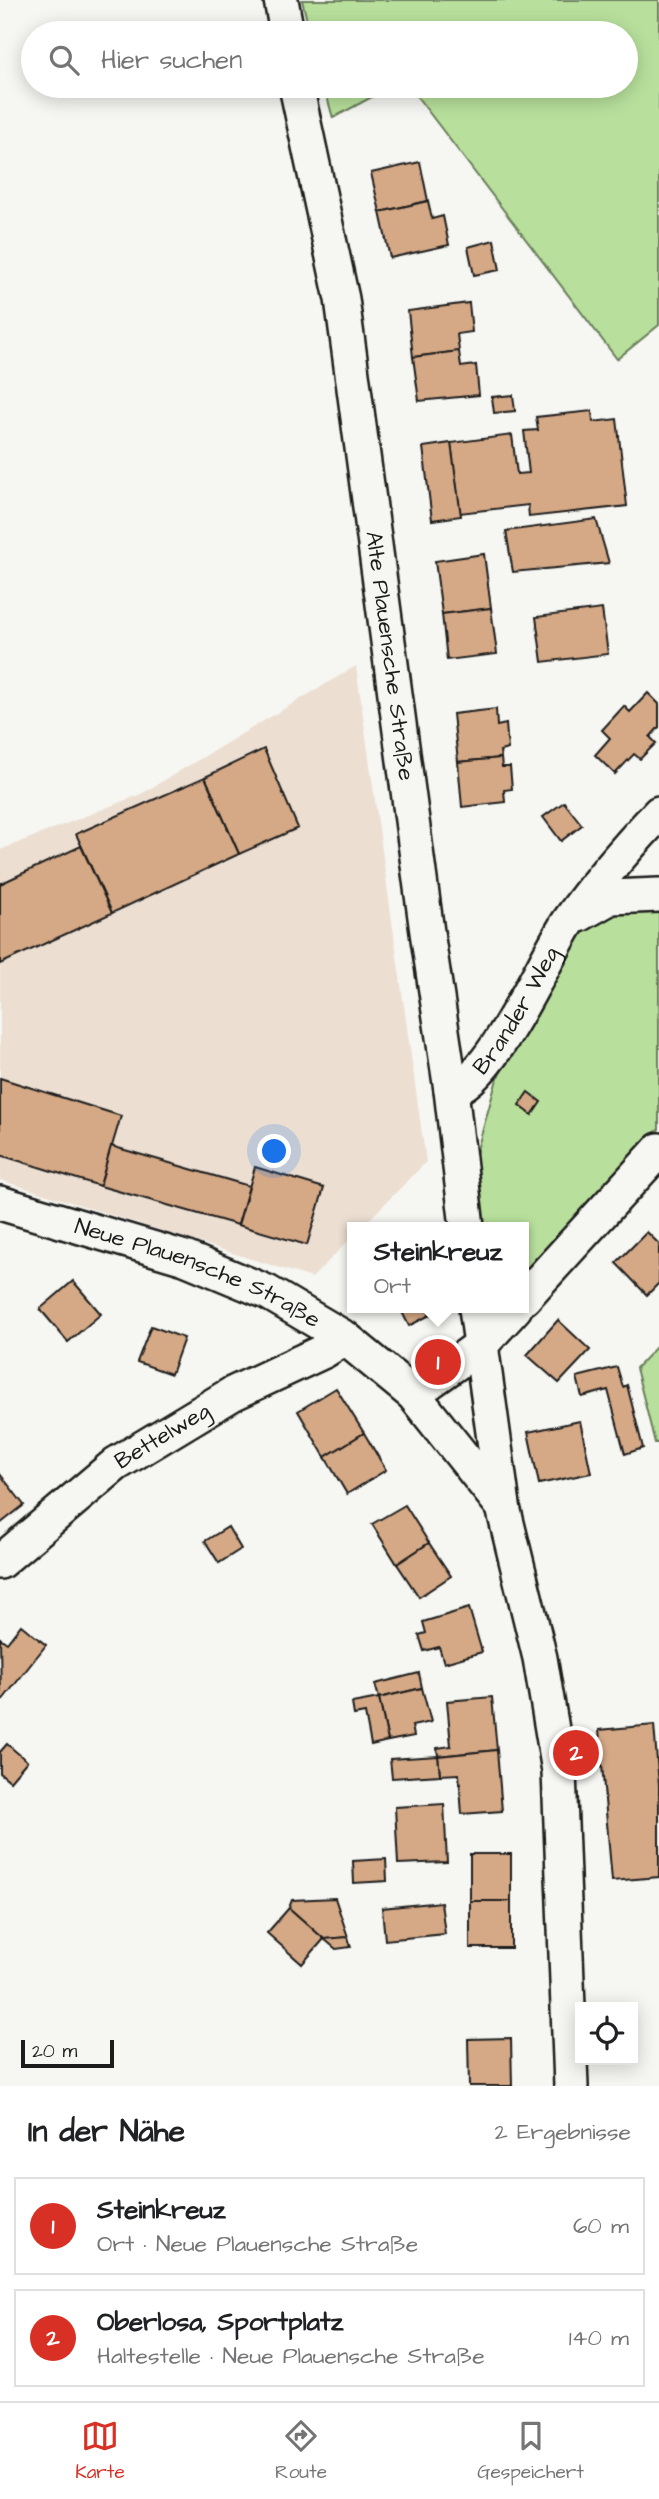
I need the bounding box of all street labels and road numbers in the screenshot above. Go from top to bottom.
street label: Alte Plauensche Straße [357,529,423,783]
street label: Brander Weg [465,941,568,1082]
street label: Neue Plauensche Straße [71,1210,326,1336]
street label: Bettelweg [109,1395,217,1477]

